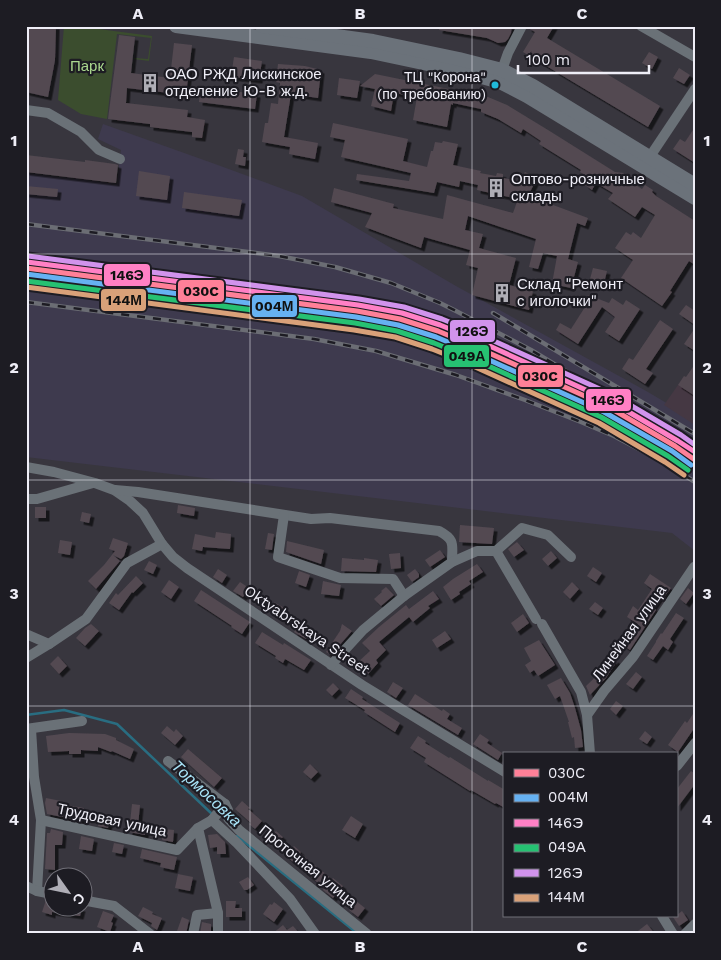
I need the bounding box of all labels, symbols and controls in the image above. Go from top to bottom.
text: A [133,4,144,23]
text: B [355,4,366,23]
text: C [577,4,588,23]
scale bar [518,42,650,74]
text: 100 m [526,51,570,69]
park label: Парк [70,57,104,75]
place label: ОАО РЖД Лискинское отделение Ю-В ж.д. [165,65,322,100]
place label: ТЦ "Корона" (по требованию) [377,69,486,102]
building icon: ОАО РЖД Лискинское отделение Ю-В ж.д. [139,72,161,94]
marker: ТЦ "Корона" (по требованию) [490,80,500,90]
text: 1 [11,131,17,150]
text: 1 [704,131,710,150]
place label: Оптово-розничные склады [511,170,645,205]
building icon: Оптово-розничные склады [485,177,507,199]
line badge: 146Э [103,263,151,287]
text: 146Э [110,267,144,283]
place label: Склад "Ремонт с иголочки" [517,275,623,310]
line badge: 030C [177,279,225,303]
building icon: Склад "Ремонт с иголочки" [491,282,513,304]
text: 030C [183,283,219,299]
line badge: 144М [100,288,147,312]
text: 144М [106,292,142,308]
line badge: 004М [251,294,298,318]
text: 004М [255,298,293,314]
line badge: 126Э [449,319,496,343]
text: 126Э [456,323,489,339]
line badge: 049А [443,344,490,368]
text: 049А [449,348,485,364]
text: 2 [9,358,19,377]
text: 2 [702,358,712,377]
line badge: 030C [517,364,564,388]
text: 030C [522,368,558,384]
line badge: 146Э [585,388,632,412]
text: 146Э [591,392,625,408]
street label: Oktyabrskaya Street [241,581,374,679]
street label: Линейная улица [588,581,670,685]
text: 3 [9,584,19,603]
text: 3 [702,584,712,603]
legend [503,752,678,918]
water label: Тормосовка [168,756,246,831]
text: 030C [548,764,585,782]
text: 004М [548,788,588,806]
street label: Трудовая улица [56,800,169,840]
text: 4 [9,810,19,829]
text: 4 [702,810,712,829]
text: 146Э [548,814,583,832]
street label: Проточная улица [255,821,361,911]
text: 049А [548,838,586,856]
text: 126Э [548,864,583,882]
north arrow [42,868,92,918]
text: 144М [548,888,585,906]
text: С [69,890,88,908]
text: A [133,937,144,956]
text: B [355,937,366,956]
text: C [577,937,588,956]

